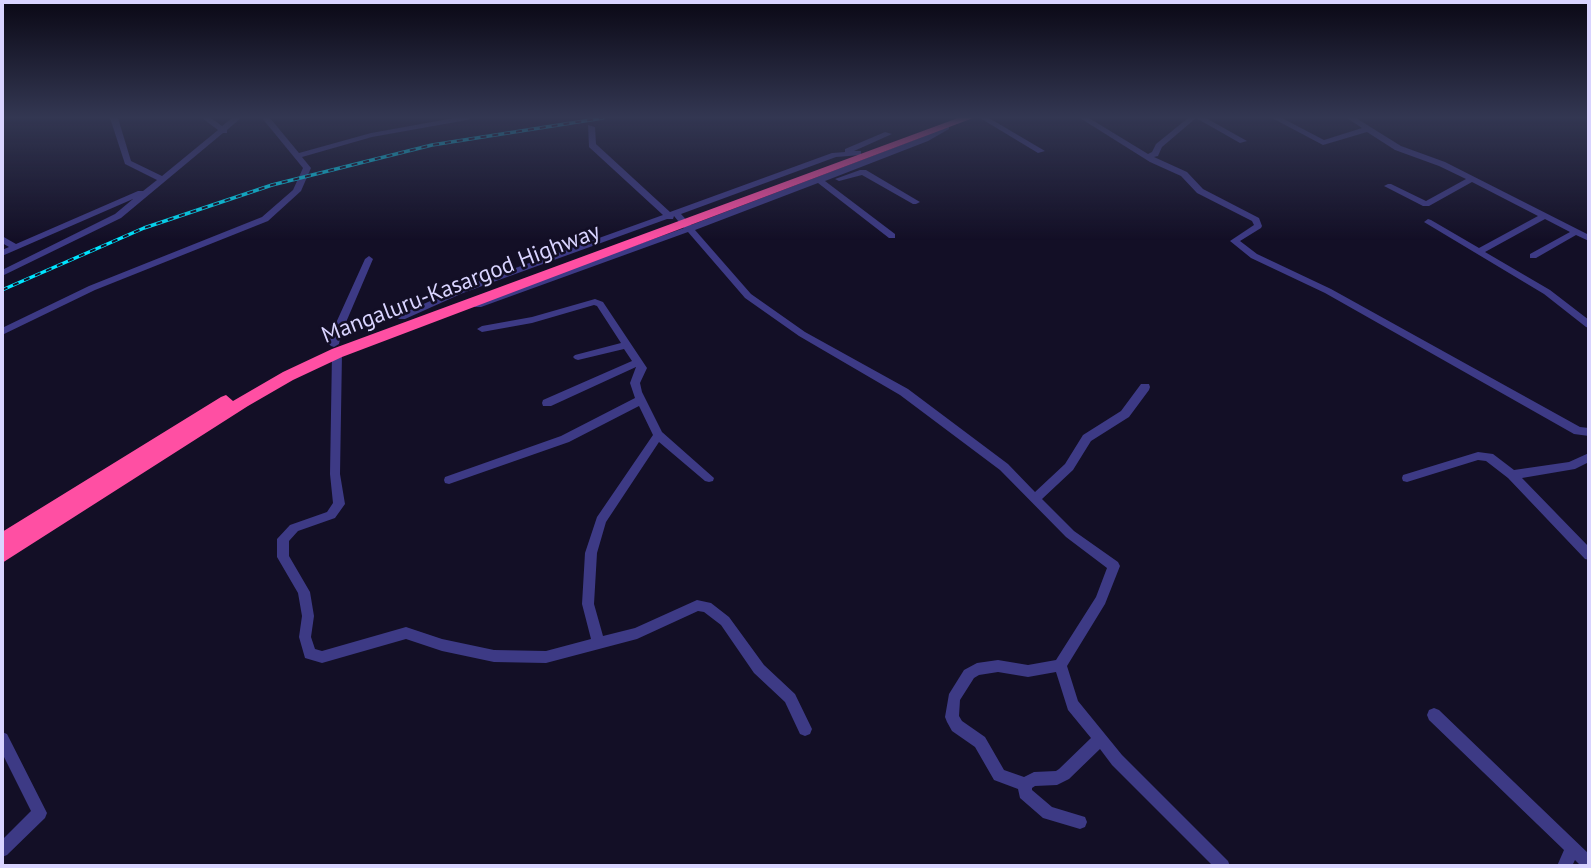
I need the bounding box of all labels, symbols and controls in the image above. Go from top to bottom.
street label: Mangaluru-Kasargod Highway [318,218,604,350]

